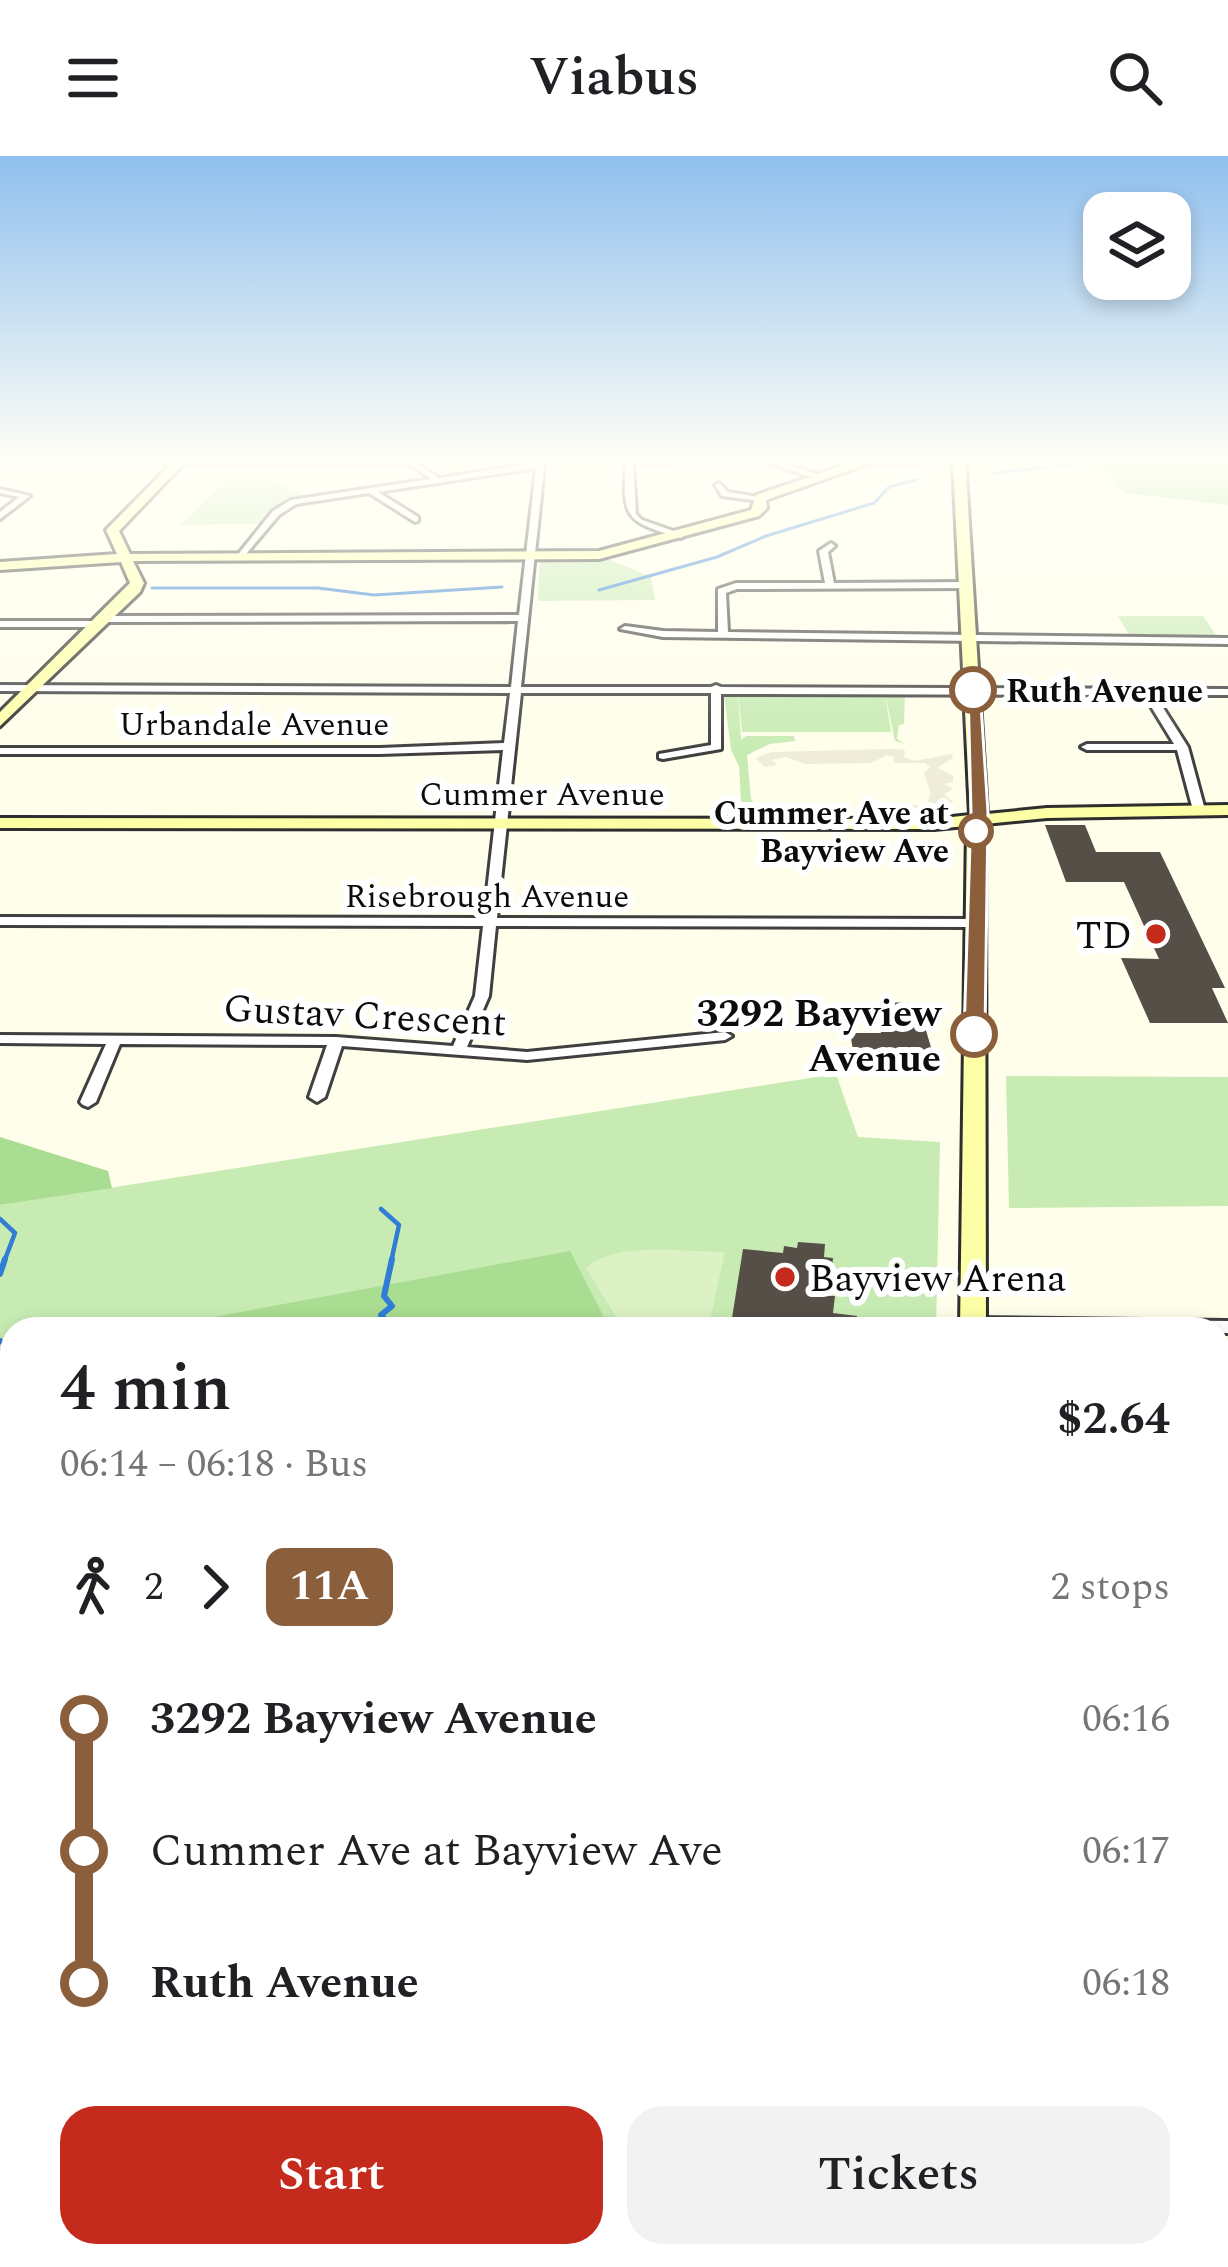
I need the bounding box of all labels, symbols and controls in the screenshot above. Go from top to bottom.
text: Viabus [529,37,699,119]
icon: menu [60,45,126,111]
icon: search [1102,45,1168,111]
map controls [1083,192,1191,300]
button: layers [1083,192,1191,300]
place label: Ruth Avenue [1006,667,1203,717]
marker: Ruth Avenue [951,668,995,712]
street label: Urbandale Avenue [119,700,389,750]
street label: Cummer Avenue [419,770,665,820]
place label: Cummer Ave at Bayview Ave [714,789,949,877]
marker: Cummer Ave at Bayview Ave [960,815,992,847]
street label: Risebrough Avenue [345,872,629,922]
place label: TD [1075,907,1132,966]
marker: TD [1143,921,1169,947]
street label: Gustav Crescent [222,980,508,1053]
place label: 3292 Bayview Avenue [696,985,943,1089]
marker: 3292 Bayview Avenue [952,1012,996,1056]
place label: Bayview Arena [809,1250,1066,1309]
marker: Bayview Arena [772,1264,798,1290]
text: 4 min [60,1339,231,1440]
text: $2.64 [1057,1385,1170,1454]
text: 06:14 – 06:18 · Bus [60,1435,368,1494]
icon: walk [60,1554,126,1620]
icon: forward [182,1554,248,1620]
text: 11A [290,1555,369,1618]
text: 2 [144,1558,164,1617]
text: 2 stops [1050,1558,1170,1617]
text: 3292 Bayview Avenue [150,1685,597,1754]
text: 06:16 [1082,1690,1170,1749]
text: Cummer Ave at Bayview Ave [150,1817,723,1886]
text: 06:17 [1082,1822,1170,1881]
text: Ruth Avenue [150,1949,419,2018]
text: 06:18 [1082,1954,1170,2013]
button: Start [60,2106,603,2244]
button: Tickets [627,2106,1170,2244]

